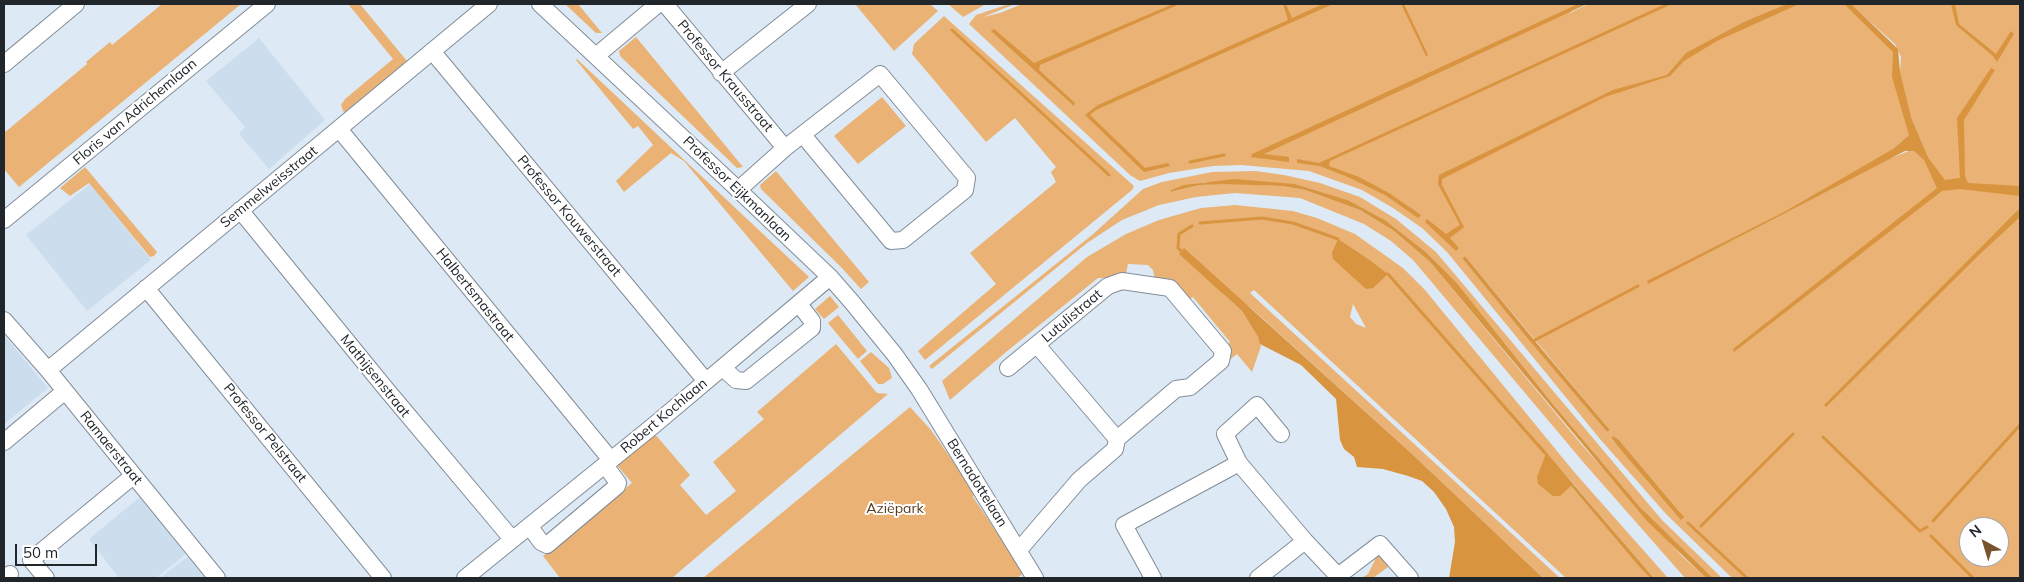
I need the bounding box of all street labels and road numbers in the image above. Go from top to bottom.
street label: Professor Krausstraat [673,17,777,135]
street label: Floris van Adrichemlaan [70,55,200,169]
street label: Professor Eijkmanlaan [679,133,795,245]
street label: Semmelweisstraat [217,143,321,231]
street label: Professor Kouwerstraat [514,152,624,280]
street label: Halbertsmastraat [432,245,518,345]
street label: Lutulistraat [1038,286,1106,346]
street label: Mathijsenstraat [337,331,413,421]
street label: Robert Kochlaan [617,375,711,457]
street label: Professor Pelstraat [220,380,310,486]
street label: Ramaerstraat [76,408,146,488]
street label: Bernadottelaan [943,436,1011,530]

